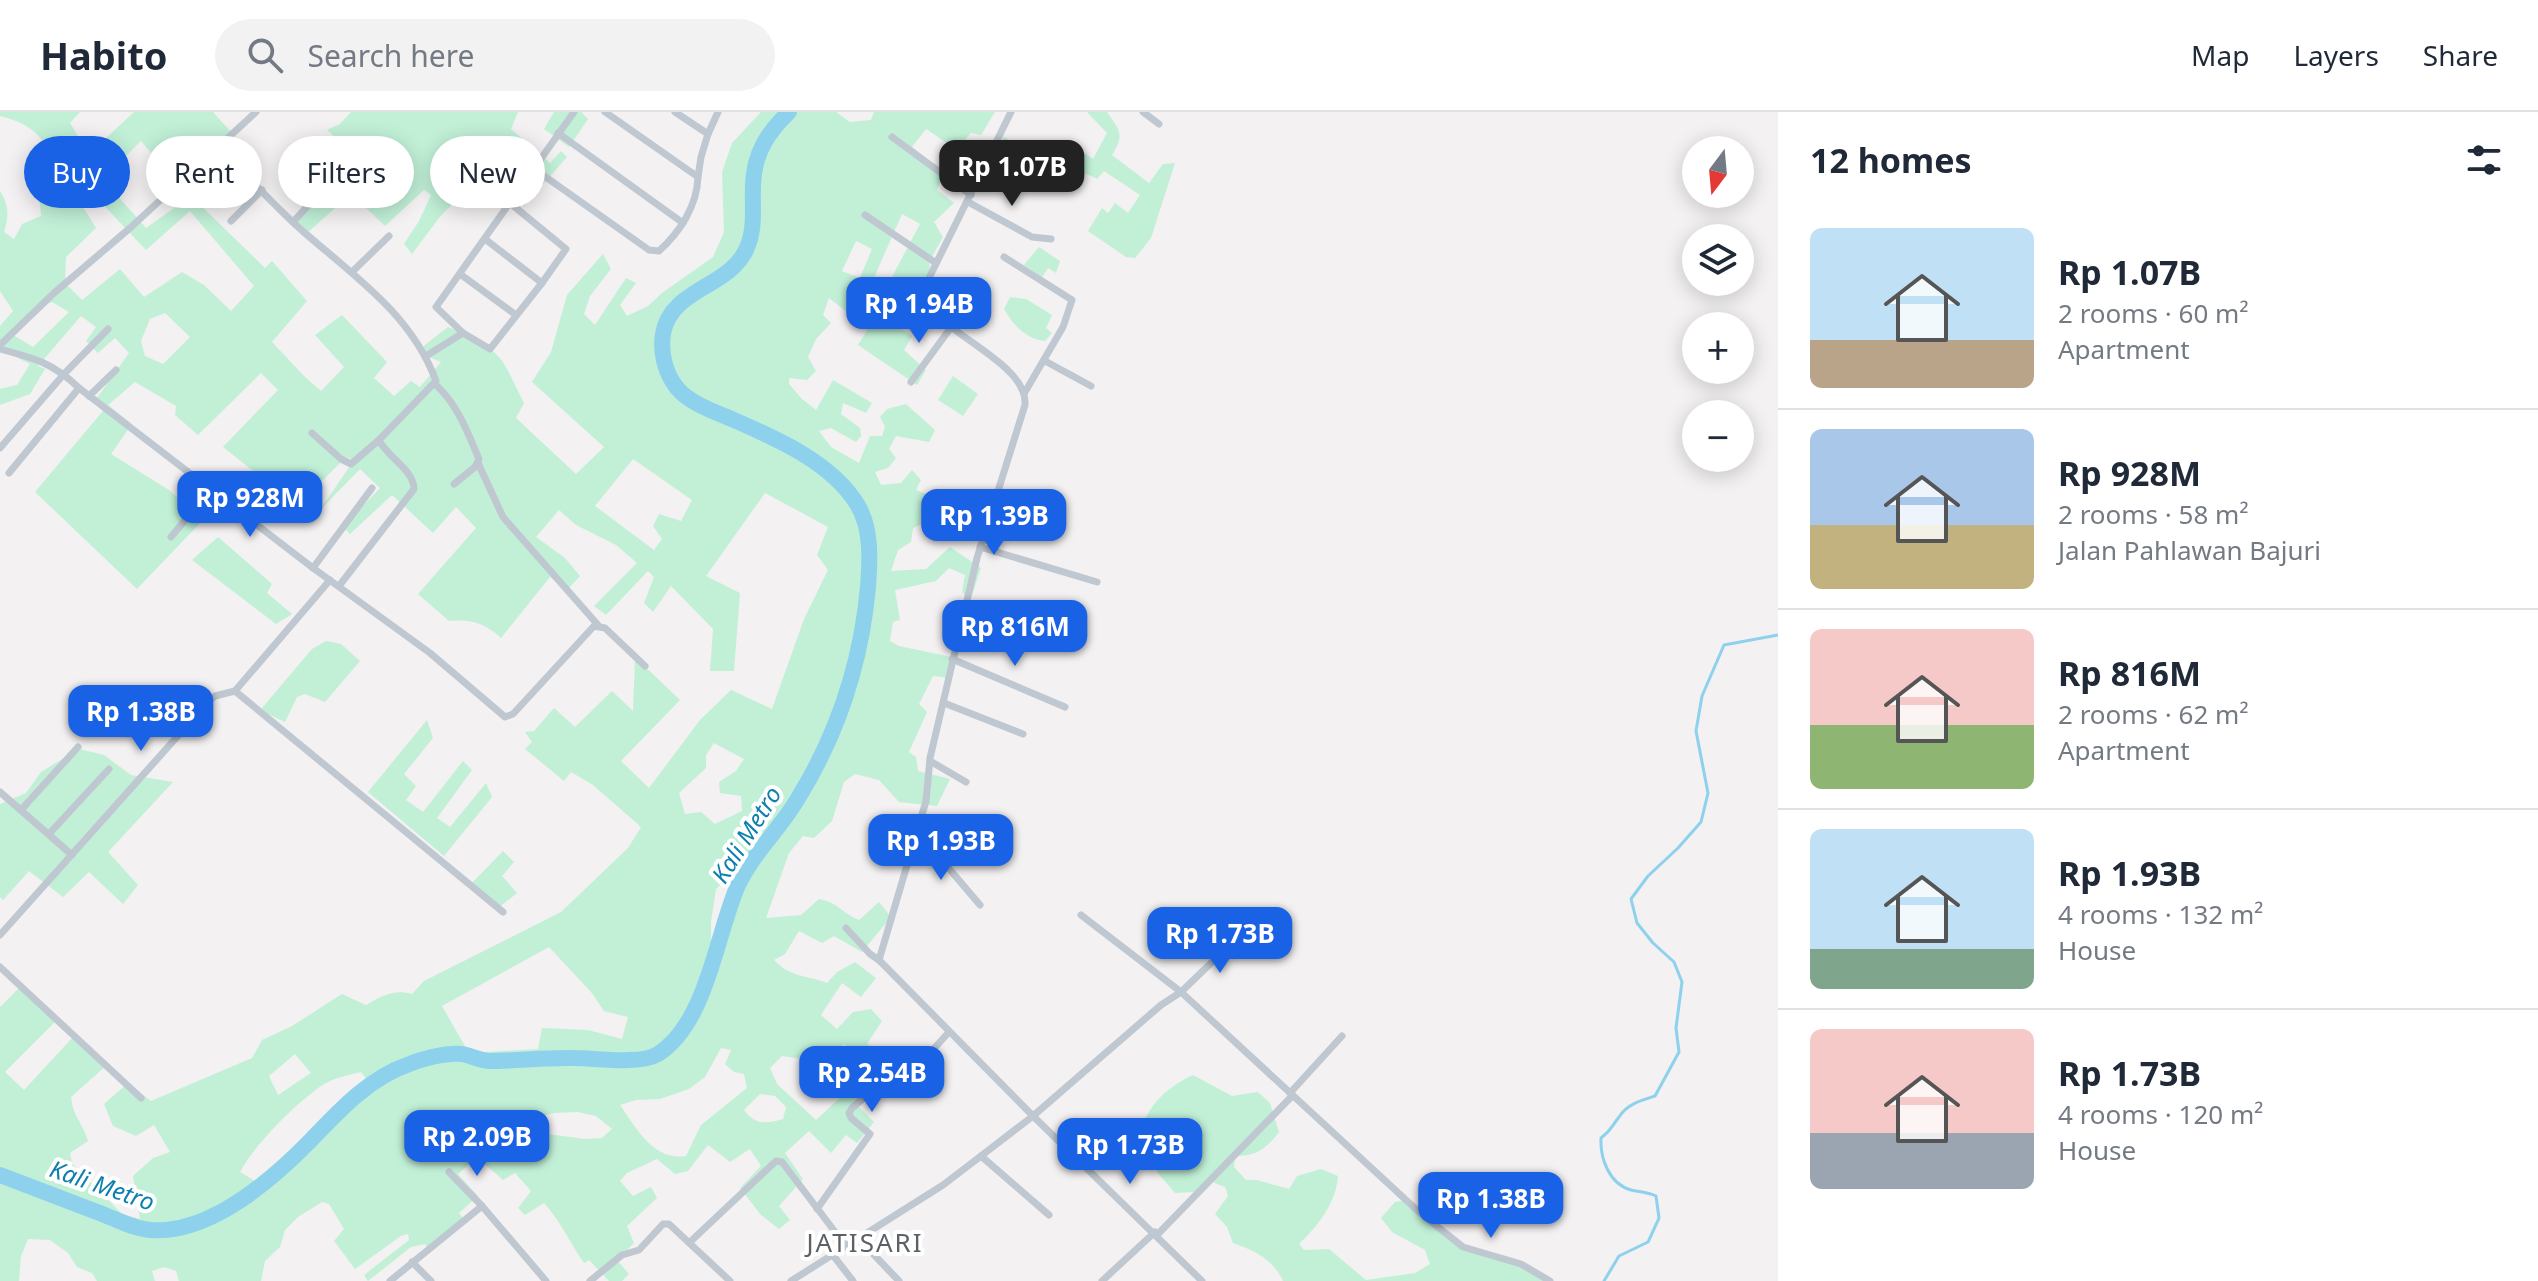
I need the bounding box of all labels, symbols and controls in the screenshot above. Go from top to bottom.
search box [215,19,775,91]
text: Habito [40,29,167,81]
icon: search [243,33,287,77]
text: Search here [307,35,474,76]
text: Map [2191,36,2249,74]
text: Layers [2293,36,2379,74]
text: Share [2423,36,2498,74]
chip: Buy [24,136,130,208]
chip: Rent [146,136,262,208]
chip: Filters [278,136,414,208]
chip: New [430,136,545,208]
north arrow [1682,136,1754,208]
map controls [1682,136,1754,472]
text: 12 homes [1810,137,1972,183]
icon: filters [2462,138,2506,182]
pin: Rp 1.07B [929,140,1095,208]
text: Rp 1.07B [957,148,1067,184]
button: layers [1682,224,1754,296]
text: Rp 1.07B [2058,249,2201,295]
icon: home [1874,260,1970,356]
pin: Rp 1.94B [836,277,1002,345]
text: Rp 1.94B [864,285,974,321]
text: 2 rooms · 60 m² [2058,295,2248,331]
button: + [1682,312,1754,384]
text: Apartment [2058,331,2190,367]
button: − [1682,400,1754,472]
text: Rp 928M [2058,450,2201,496]
icon: home [1874,461,1970,557]
pin: Rp 928M [176,471,324,539]
text: Rp 928M [195,479,305,515]
pin: Rp 1.39B [911,489,1077,557]
text: 2 rooms · 58 m² [2058,496,2248,532]
text: Rp 1.39B [939,497,1049,533]
text: Jalan Pahlawan Bajuri [2058,532,2321,568]
pin: Rp 816M [941,600,1089,668]
text: Rp 816M [960,608,1070,644]
text: Rp 816M [2058,650,2201,696]
icon: home [1874,661,1970,757]
pin: Rp 1.38B [58,685,224,753]
text: Rp 1.38B [86,693,196,729]
text: 2 rooms · 62 m² [2058,696,2248,732]
text: Apartment [2058,732,2190,768]
water label: Kali Metro [703,779,788,889]
pin: Rp 1.93B [858,814,1024,882]
text: Rp 1.93B [886,822,996,858]
text: Rp 1.93B [2058,850,2201,896]
icon: home [1874,861,1970,957]
text: 4 rooms · 132 m² [2058,896,2263,932]
pin: Rp 1.73B [1137,907,1303,975]
text: Rp 1.73B [1165,915,1275,951]
text: House [2058,932,2136,968]
pin: Rp 2.54B [789,1046,955,1114]
text: Rp 1.73B [2058,1050,2201,1096]
text: Rp 2.54B [817,1054,927,1090]
icon: home [1874,1061,1970,1157]
text: 4 rooms · 120 m² [2058,1096,2263,1132]
pin: Rp 2.09B [394,1110,560,1178]
text: Rp 2.09B [422,1118,532,1154]
pin: Rp 1.73B [1047,1118,1213,1186]
text: Rp 1.73B [1075,1126,1185,1162]
text: House [2058,1132,2136,1168]
water label: Kali Metro [46,1151,159,1218]
pin: Rp 1.38B [1408,1172,1574,1240]
text: Rp 1.38B [1436,1180,1546,1216]
district label: JATISARI [803,1224,924,1260]

